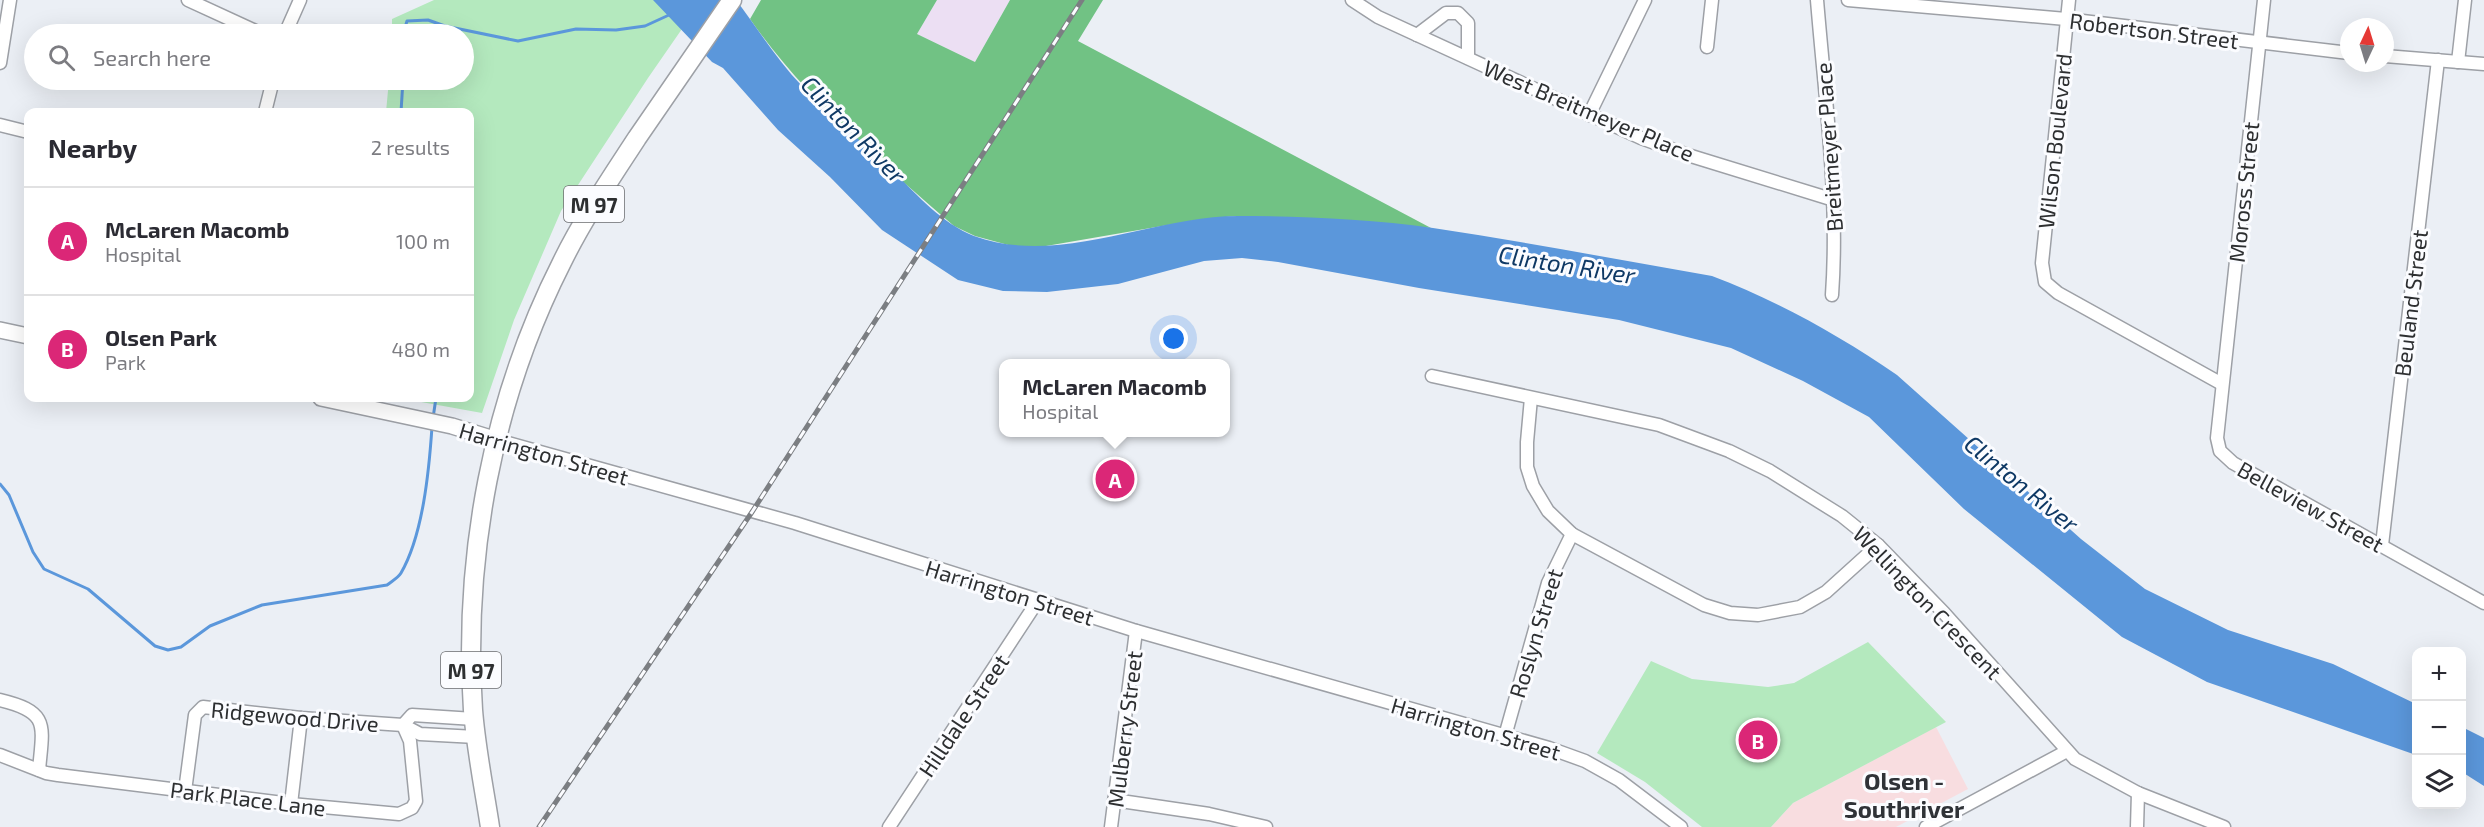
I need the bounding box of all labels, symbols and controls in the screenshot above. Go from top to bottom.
street label: Robertson Street [2068,7,2240,53]
north arrow [2340,18,2394,72]
search box [24,24,474,90]
icon: search [45,41,78,74]
text: Search here [93,44,211,70]
street label: Wilson Boulevard [2032,52,2076,230]
street label: West Breitmeyer Place [1480,54,1698,166]
street label: Breitmeyer Place [1809,62,1847,232]
water label: Clinton River [796,69,913,189]
street label: Moross Street [2223,120,2263,264]
text: Nearby [48,132,137,163]
text: 2 results [371,135,450,159]
road number: M 97 [564,186,624,222]
text: McLaren Macomb [105,216,289,242]
street label: Beuland Street [2388,228,2432,378]
text: A [61,229,74,253]
text: 100 m [396,229,450,253]
water label: Clinton River [1497,239,1638,289]
text: Hospital [105,242,181,266]
text: Olsen Park [105,324,217,350]
your location [1159,324,1188,353]
text: B [61,337,74,361]
text: 480 m [392,337,450,361]
text: Park [105,350,146,374]
popup [999,359,1230,437]
text: McLaren Macomb [1022,373,1207,399]
text: Hospital [1022,399,1098,423]
street label: Harrington Street [456,416,632,490]
water label: Clinton River [1959,428,2085,538]
street label: Belleview Street [2233,455,2389,557]
pin: A [1096,456,1134,502]
street label: Wellington Crescent [1848,520,2008,684]
street label: Harrington Street [923,554,1097,630]
street label: Roslyn Street [1503,565,1567,701]
map controls [2412,647,2466,809]
button: + [2412,647,2466,701]
street label: Hilldale Street [912,649,1014,781]
street label: Mulberry Street [1101,649,1147,809]
road number: M 97 [441,652,501,688]
street label: Harrington Street [1388,691,1564,765]
street label: Ridgewood Drive [210,696,380,736]
button: − [2412,701,2466,755]
pin: B [1738,718,1778,762]
button: layers [2412,755,2466,809]
district label: Olsen - Southriver [1844,766,1965,823]
street label: Park Place Lane [169,776,327,820]

